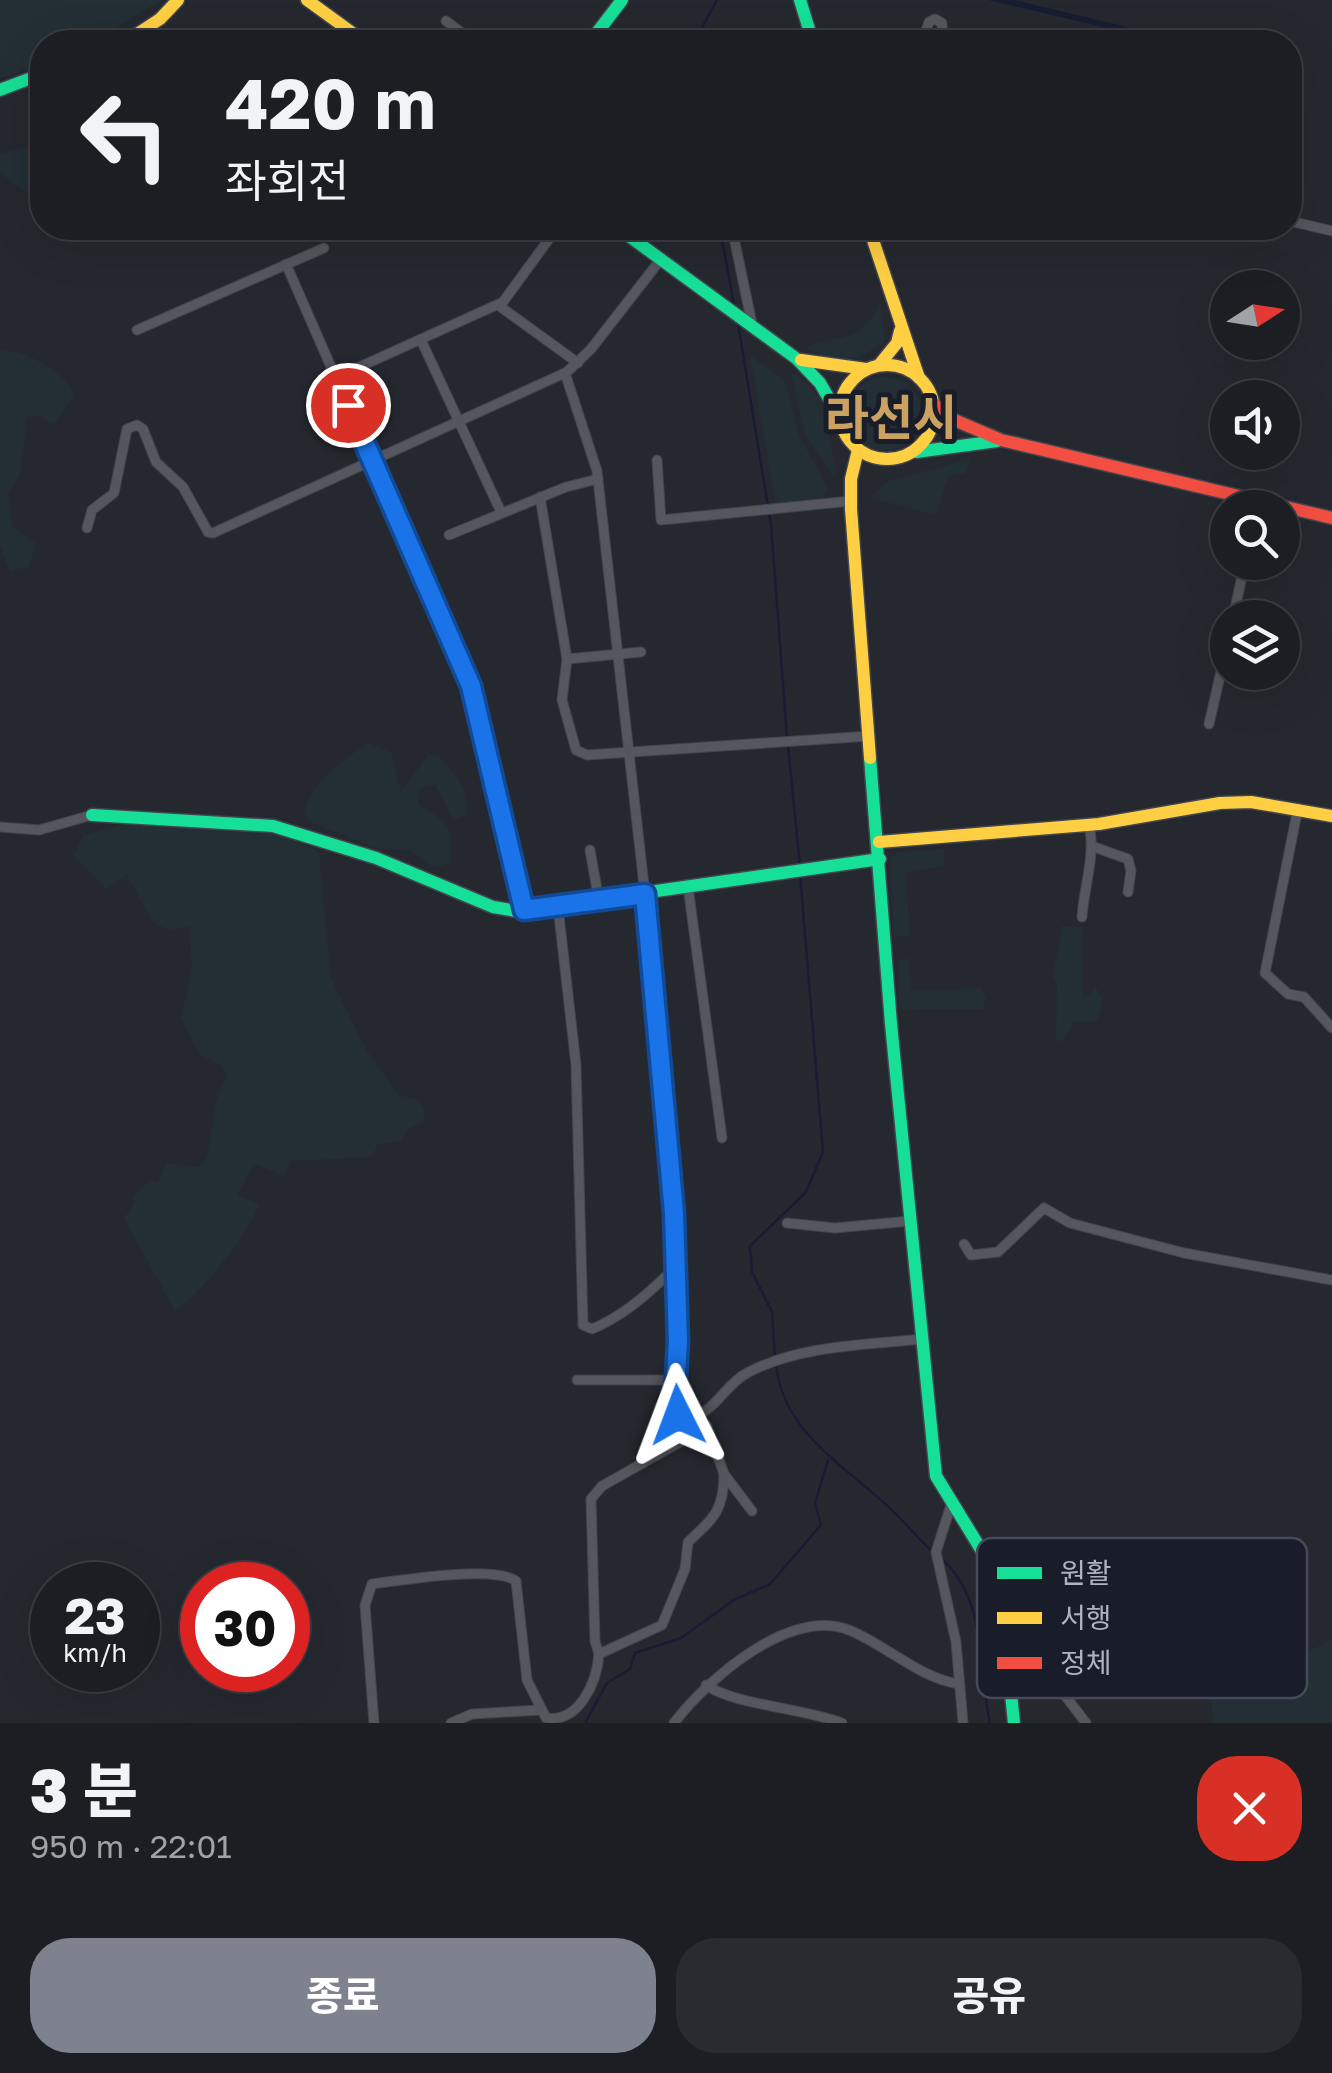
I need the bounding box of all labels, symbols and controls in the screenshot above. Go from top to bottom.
text: 420 m [225,60,436,144]
icon: left [60,70,190,200]
text: 좌회전 [225,153,349,207]
north arrow [1210,270,1300,360]
map controls [1210,270,1300,690]
pin [306,363,391,448]
icon: arrive [321,378,376,433]
button: sound [1210,380,1300,470]
district label: 라선시 [825,388,957,446]
button: search [1210,490,1300,580]
button: layers [1210,600,1300,690]
position arrow [626,1363,730,1467]
legend [977,1538,1307,1698]
text: 원활 [1060,1556,1112,1589]
speed limit sign: 30 [180,1562,310,1692]
text: 23 [64,1585,125,1645]
text: 서행 [1060,1601,1112,1634]
text: km/h [63,1637,127,1668]
text: 정체 [1060,1646,1112,1679]
text: 3 분 [30,1753,138,1825]
button: close [1197,1756,1302,1861]
text: 950 m · 22:01 [30,1827,232,1865]
button: 종료 [30,1938,656,2053]
button: 공유 [676,1938,1302,2053]

